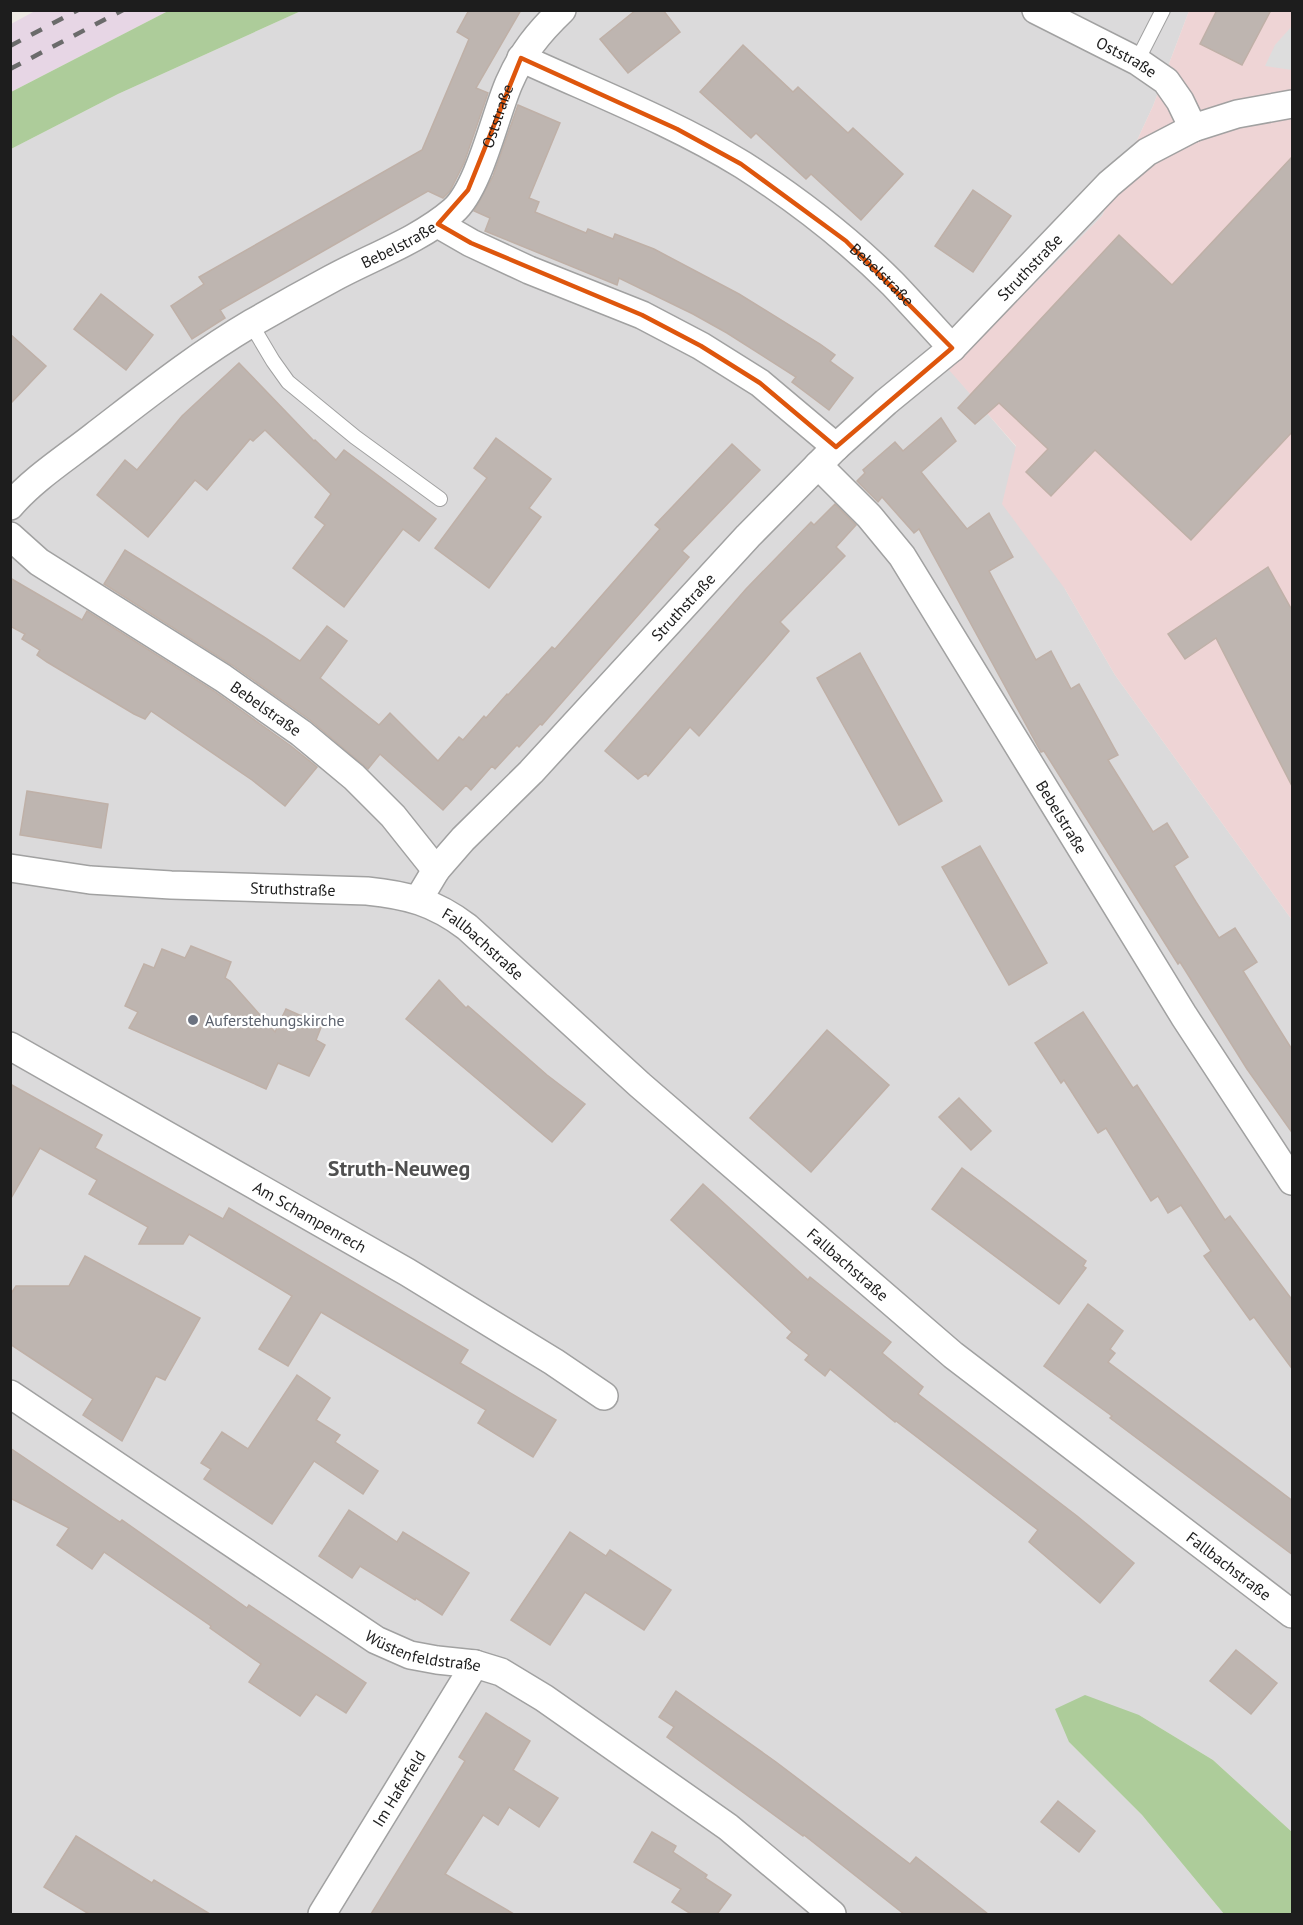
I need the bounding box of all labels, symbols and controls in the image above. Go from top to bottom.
street label: Oststraße [1093,32,1161,82]
street label: Oststraße [477,81,517,151]
street label: Bebelstraße [358,217,440,272]
street label: Struthstraße [993,229,1066,305]
street label: Bebelstraße [846,239,919,310]
street label: Struthstraße [647,569,719,645]
street label: Bebelstraße [227,676,305,740]
street label: Bebelstraße [1032,777,1092,857]
street label: Struthstraße [250,877,336,900]
street label: Fallbachstraße [439,903,528,984]
place label: Auferstehungskirche [205,1010,345,1030]
marker: Auferstehungskirche [186,1013,200,1027]
district label: Struth-Neuweg [328,1154,470,1182]
street label: Am Schampenrech [250,1177,370,1257]
street label: Fallbachstraße [803,1224,893,1305]
street label: Fallbachstraße [1183,1527,1275,1605]
street label: Wüstenfeldstraße [361,1626,484,1675]
street label: Im Haferfeld [368,1747,430,1830]

